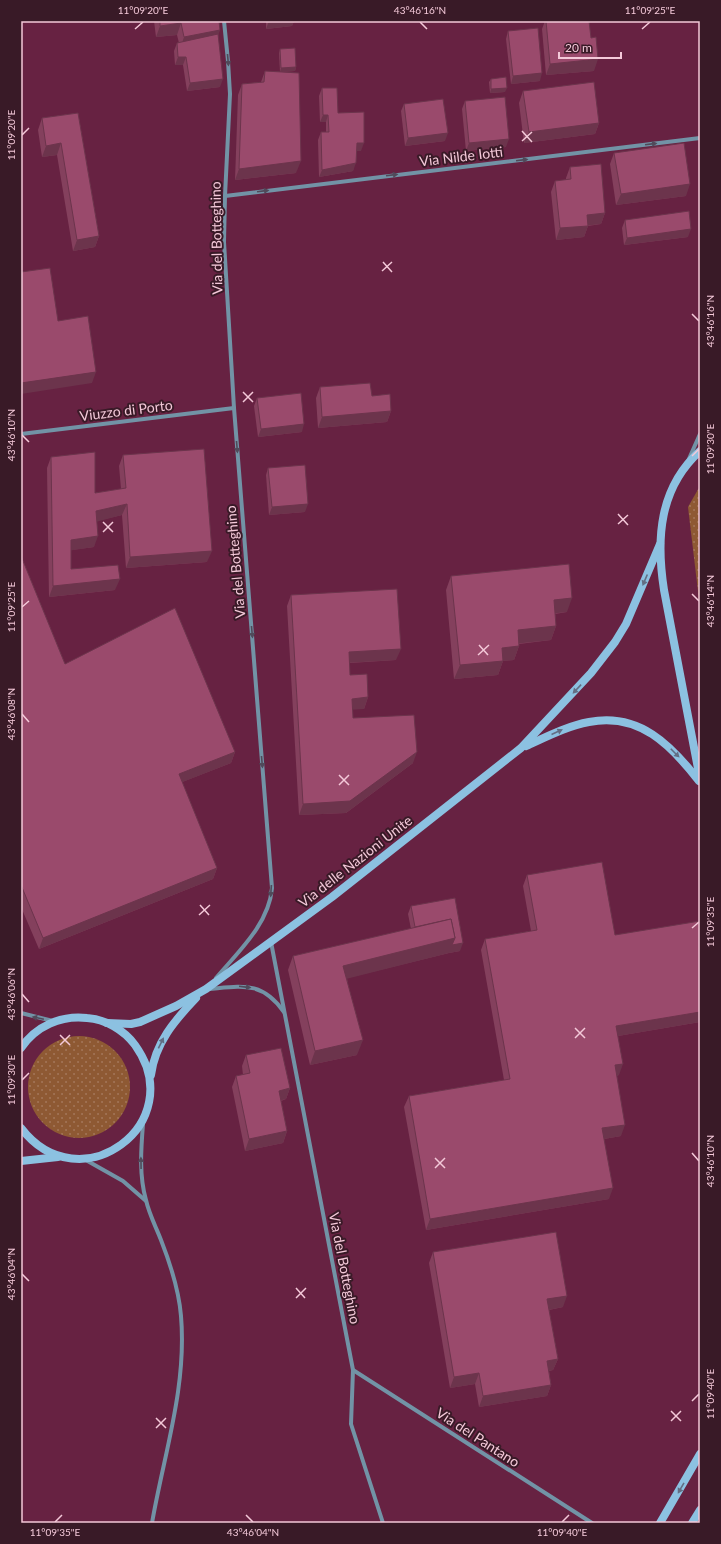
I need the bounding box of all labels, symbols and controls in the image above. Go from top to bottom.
text: 11°09'20"E [118,4,168,16]
text: 43°46'16"N [394,4,446,16]
text: 11°09'25"E [625,4,675,16]
scale bar [559,34,621,60]
text: 20 m [565,40,592,55]
one-way arrow [224,54,231,66]
text: 11°09'20"E [5,110,17,160]
one-way arrow [645,141,657,147]
street label: Via Nilde Iotti [418,142,504,170]
one-way arrow [515,157,528,163]
one-way arrow [386,172,399,179]
street label: Via del Botteghino [207,181,225,295]
one-way arrow [257,188,270,194]
text: 43°46'16"N [704,295,716,347]
street label: Viuzzo di Porto [79,396,173,424]
text: 43°46'10"N [5,409,17,461]
text: 11°09'30"E [704,424,716,474]
one-way arrow [233,441,240,453]
street label: Via del Botteghino [222,505,248,619]
one-way arrow [642,574,648,586]
text: 43°46'14"N [704,575,716,627]
text: 11°09'25"E [5,582,17,632]
one-way arrow [248,626,255,638]
one-way arrow [572,684,581,694]
text: 43°46'08"N [5,688,17,740]
one-way arrow [552,729,563,735]
one-way arrow [671,748,680,758]
one-way arrow [259,756,266,768]
street label: Via delle Nazioni Unite [295,811,415,911]
one-way arrow [268,885,275,898]
text: 11°09'35"E [704,897,716,947]
text: 43°46'06"N [5,968,17,1020]
one-way arrow [239,984,251,991]
one-way arrow [32,1014,44,1020]
one-way arrow [158,1038,164,1049]
text: 11°09'30"E [5,1055,17,1105]
text: 43°46'10"N [704,1135,716,1187]
one-way arrow [138,1156,144,1169]
street label: Via del Botteghino [326,1211,364,1325]
text: 43°46'04"N [5,1248,17,1300]
text: 11°09'40"E [704,1369,716,1419]
street label: Via del Pantano [433,1404,523,1470]
one-way arrow [677,1482,684,1494]
text: 11°09'35"E [30,1526,80,1538]
text: 43°46'04"N [227,1526,279,1538]
text: 11°09'40"E [537,1526,587,1538]

